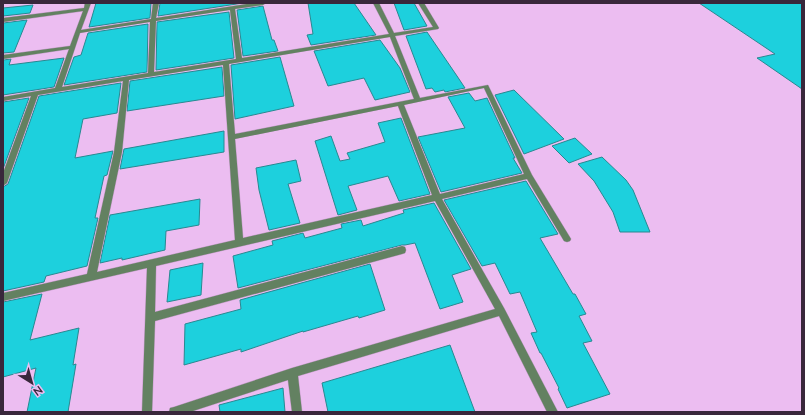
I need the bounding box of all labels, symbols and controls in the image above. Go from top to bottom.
north arrow [12,363,52,403]
text: N [30,383,46,399]

